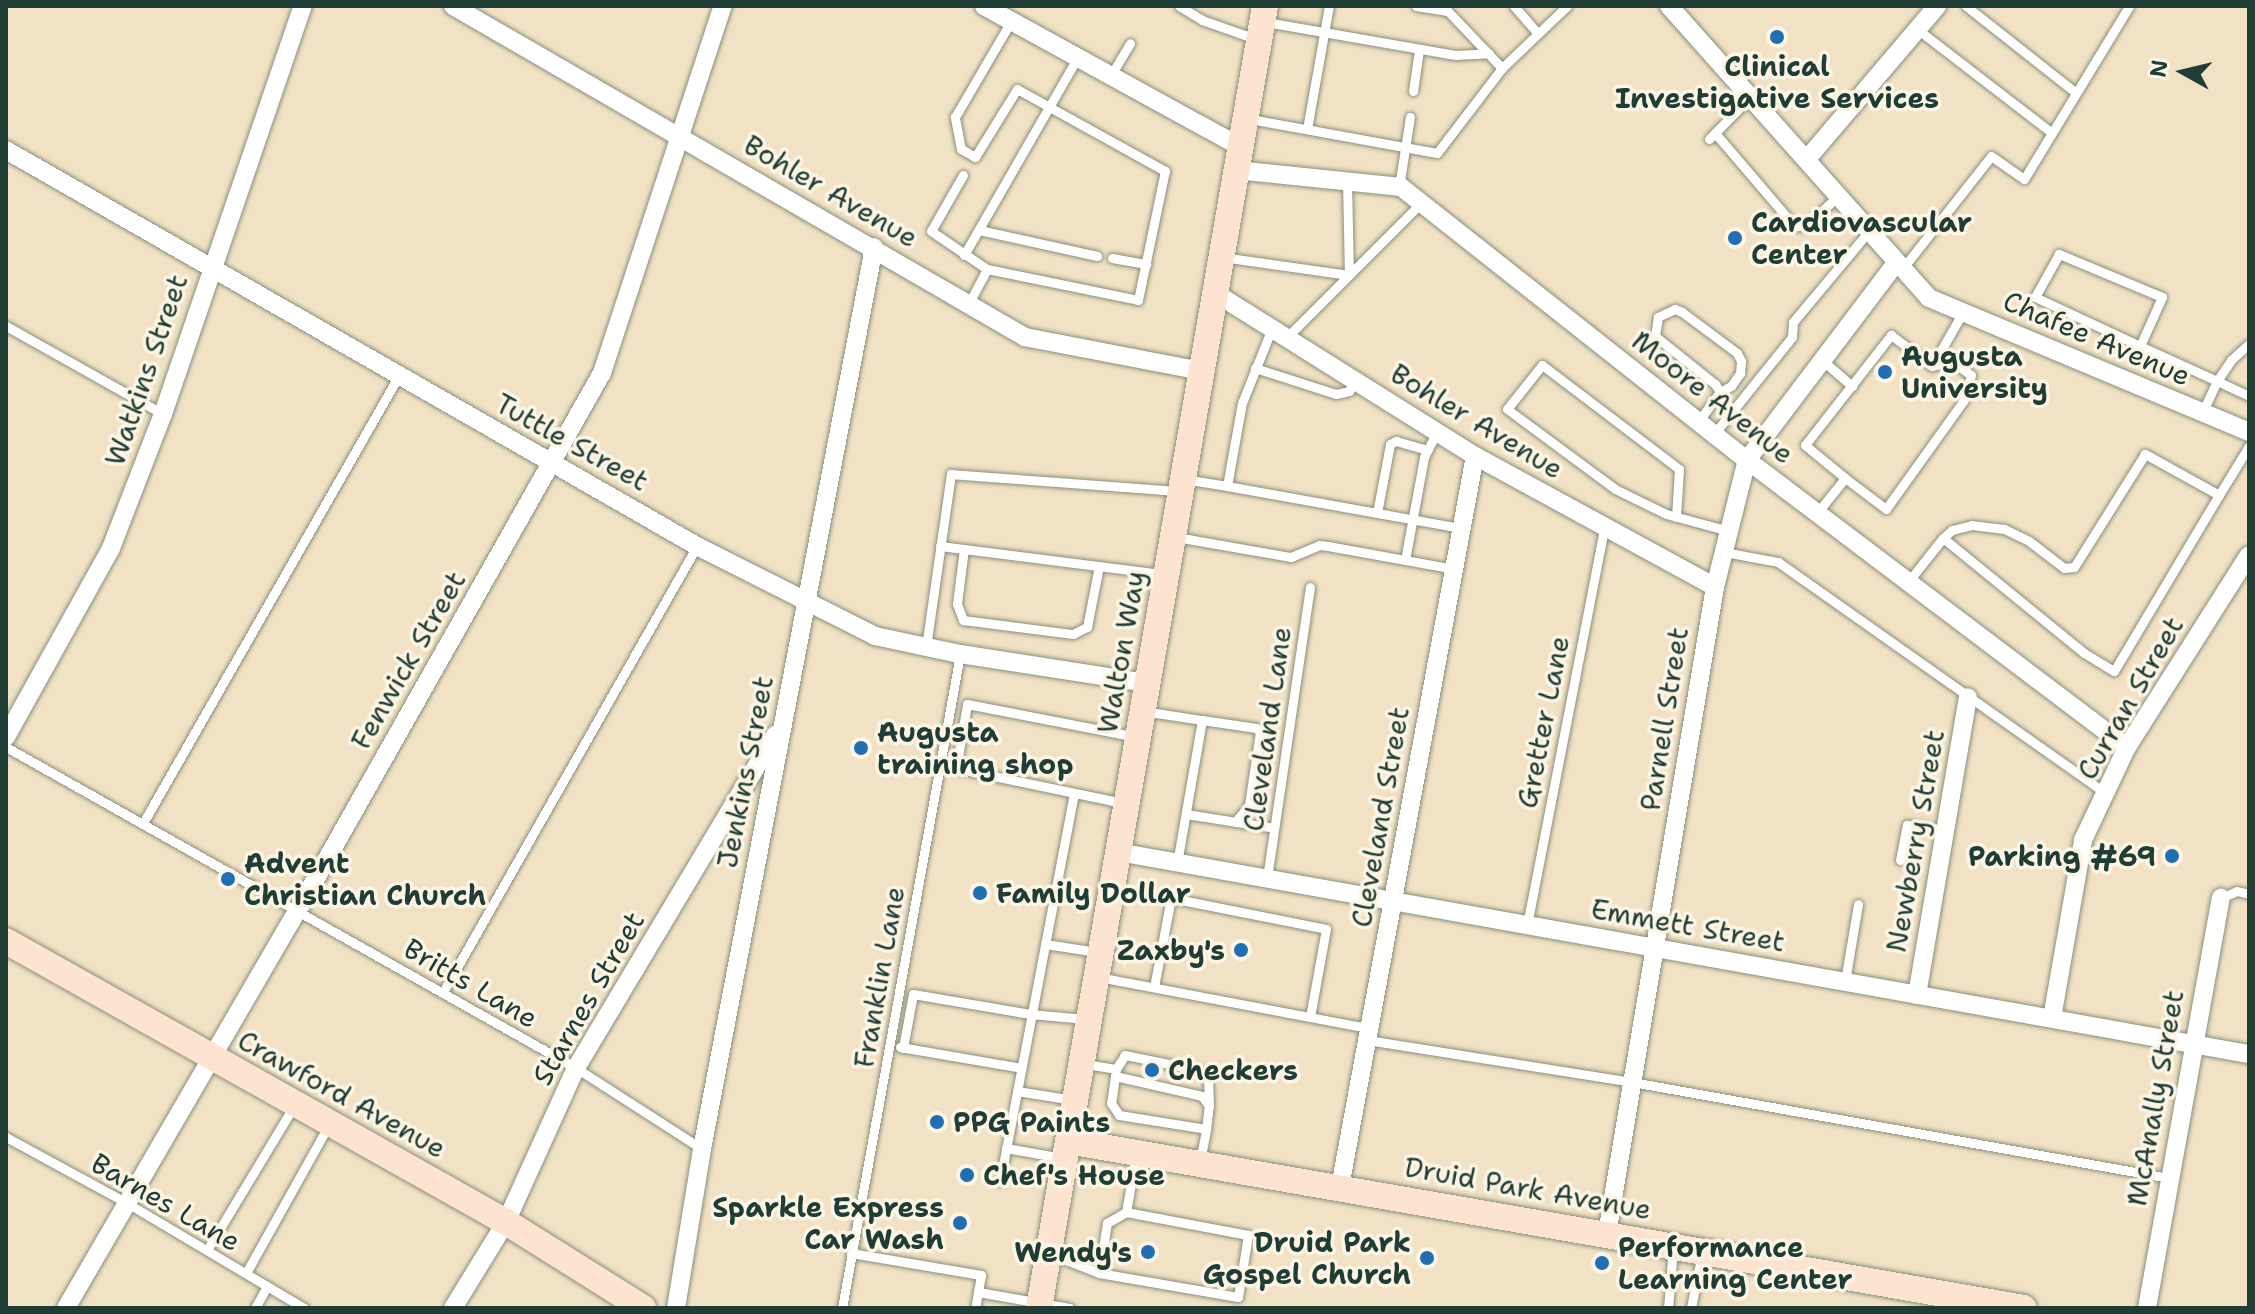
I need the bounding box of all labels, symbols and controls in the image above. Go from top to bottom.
marker: Clinical Investigative Services [1768,28,1786,46]
north arrow [2143,32,2223,112]
place label: Clinical Investigative Services [1615,49,1939,115]
text: N [2143,58,2174,79]
street label: Bohler Avenue [738,128,924,254]
place label: Cardiovascular Center [1751,205,1972,271]
marker: Cardiovascular Center [1726,229,1744,247]
street label: Watkins Street [98,270,194,470]
street label: Chafee Avenue [1998,283,2196,393]
street label: Moore Avenue [1625,323,1801,471]
place label: Augusta University [1901,339,2048,405]
street label: Bohler Avenue [1385,356,1569,486]
marker: Augusta University [1876,363,1894,381]
street label: Tuttle Street [490,386,654,498]
street label: Fenwick Street [343,565,473,755]
street label: Walton Way [1090,568,1152,736]
street label: Curran Street [2070,611,2190,785]
street label: Cleveland Lane [1236,625,1298,833]
street label: Parnell Street [1633,625,1695,813]
street label: Gretter Lane [1510,633,1576,811]
street label: Jenkins Street [710,673,780,871]
street label: Cleveland Street [1344,704,1416,930]
place label: Augusta training shop [877,715,1073,781]
street label: Newberry Street [1879,727,1951,955]
marker: Augusta training shop [852,739,870,757]
place label: Parking #69 [1968,839,2156,873]
place label: Advent Christian Church [244,846,486,912]
marker: Parking #69 [2163,847,2181,865]
marker: Advent Christian Church [219,870,237,888]
place label: Family Dollar [996,876,1191,910]
street label: Franklin Lane [847,884,911,1070]
marker: Family Dollar [971,884,989,902]
street label: Emmett Street [1588,891,1788,959]
street label: Starnes Street [525,905,651,1091]
street label: Britts Lane [398,931,544,1035]
place label: Zaxby's [1117,933,1225,967]
marker: Zaxby's [1232,941,1250,959]
street label: McAnally Street [2119,987,2191,1209]
street label: Crawford Avenue [232,1023,452,1165]
place label: Checkers [1168,1053,1298,1087]
marker: Checkers [1143,1061,1161,1079]
place label: PPG Paints [953,1105,1110,1139]
marker: PPG Paints [928,1113,946,1131]
street label: Barnes Lane [85,1146,247,1258]
street label: Druid Park Avenue [1402,1150,1654,1226]
place label: Chef's House [983,1158,1165,1192]
marker: Chef's House [958,1166,976,1184]
place label: Sparkle Express Car Wash [712,1190,944,1256]
marker: Sparkle Express Car Wash [951,1214,969,1232]
place label: Druid Park Gospel Church [1203,1225,1411,1291]
place label: Performance Learning Center [1618,1230,1852,1296]
place label: Wendy's [1014,1235,1132,1269]
marker: Wendy's [1139,1243,1157,1261]
marker: Druid Park Gospel Church [1418,1249,1436,1267]
marker: Performance Learning Center [1593,1254,1611,1272]

